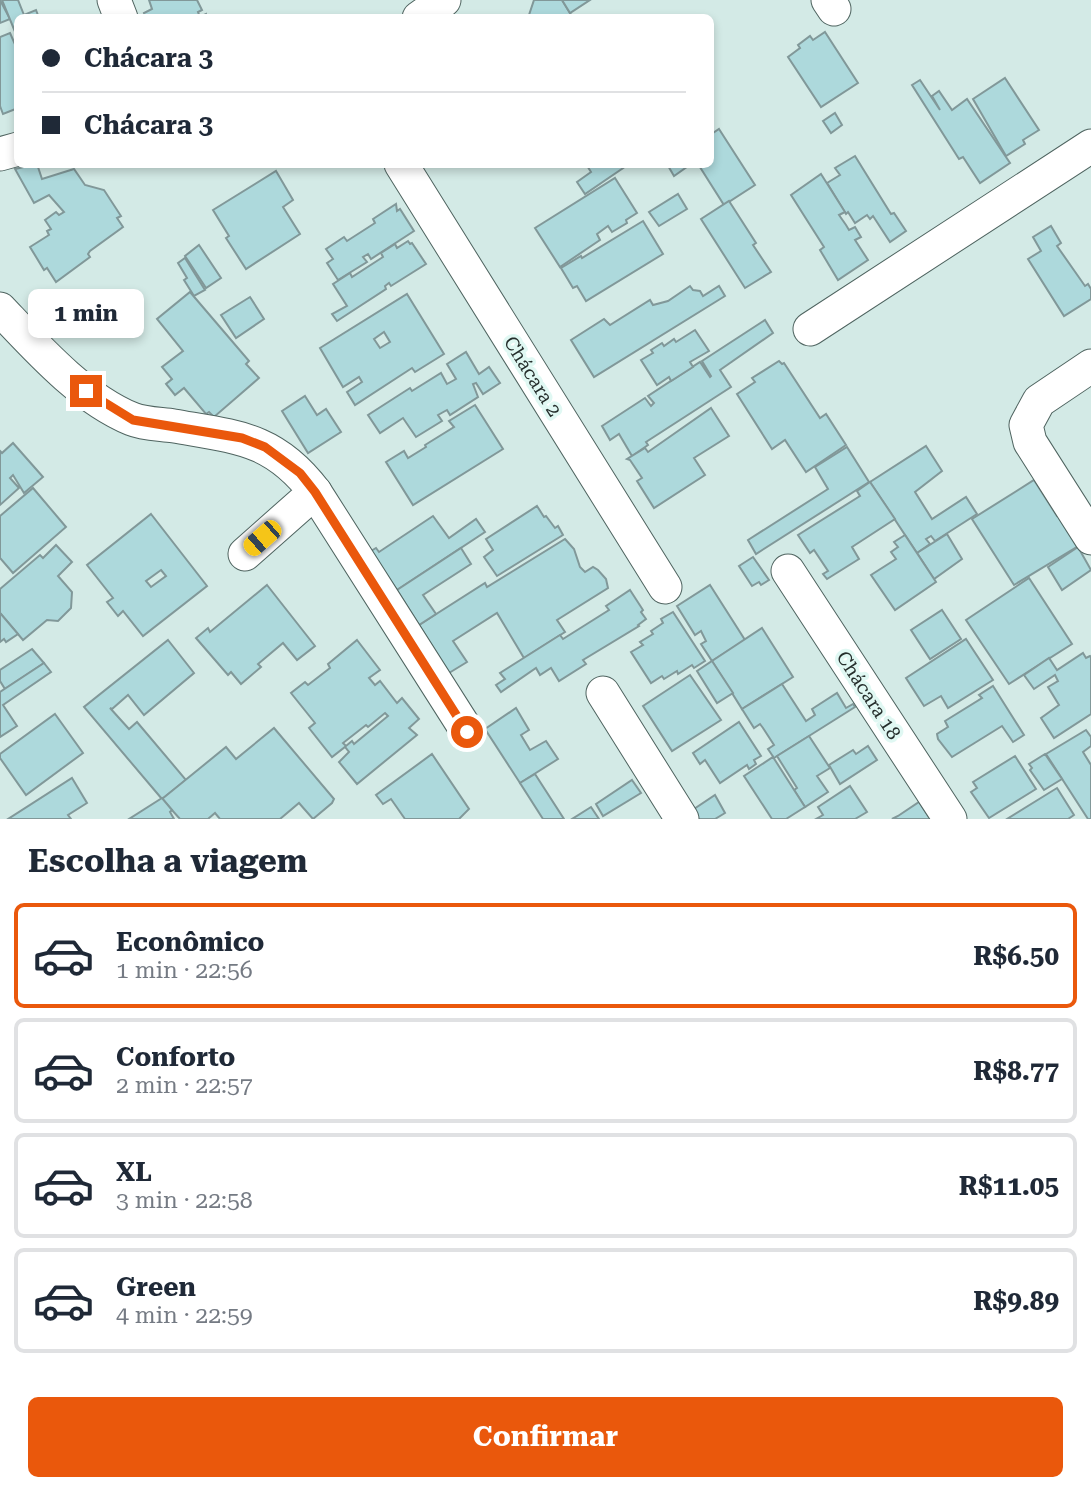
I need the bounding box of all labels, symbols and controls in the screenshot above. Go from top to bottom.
text: Chácara 3 [84,43,213,73]
text: Chácara 3 [84,110,213,140]
callout: 1 min [28,290,144,338]
text: 1 min [54,300,118,327]
street label: Chácara 2 [499,332,566,421]
route end [70,375,102,407]
car [240,516,285,560]
street label: Chácara 18 [831,647,906,744]
route start [451,716,483,748]
text: Escolha a viagem [28,842,308,880]
icon: car [32,924,95,987]
text: Econômico [116,927,264,957]
text: R$6.50 [973,941,1059,971]
text: 1 min · 22:56 [116,957,253,984]
icon: car [32,1039,95,1102]
text: Conforto [116,1042,235,1072]
text: R$8.77 [973,1056,1059,1086]
text: 2 min · 22:57 [116,1072,253,1099]
icon: car [32,1154,95,1217]
text: XL [116,1157,152,1187]
text: R$11.05 [959,1171,1059,1201]
text: 3 min · 22:58 [116,1187,253,1214]
icon: car [32,1269,95,1332]
text: Green [116,1272,196,1302]
text: R$9.89 [973,1286,1059,1316]
text: 4 min · 22:59 [116,1302,253,1329]
button: Confirmar [28,1397,1063,1477]

